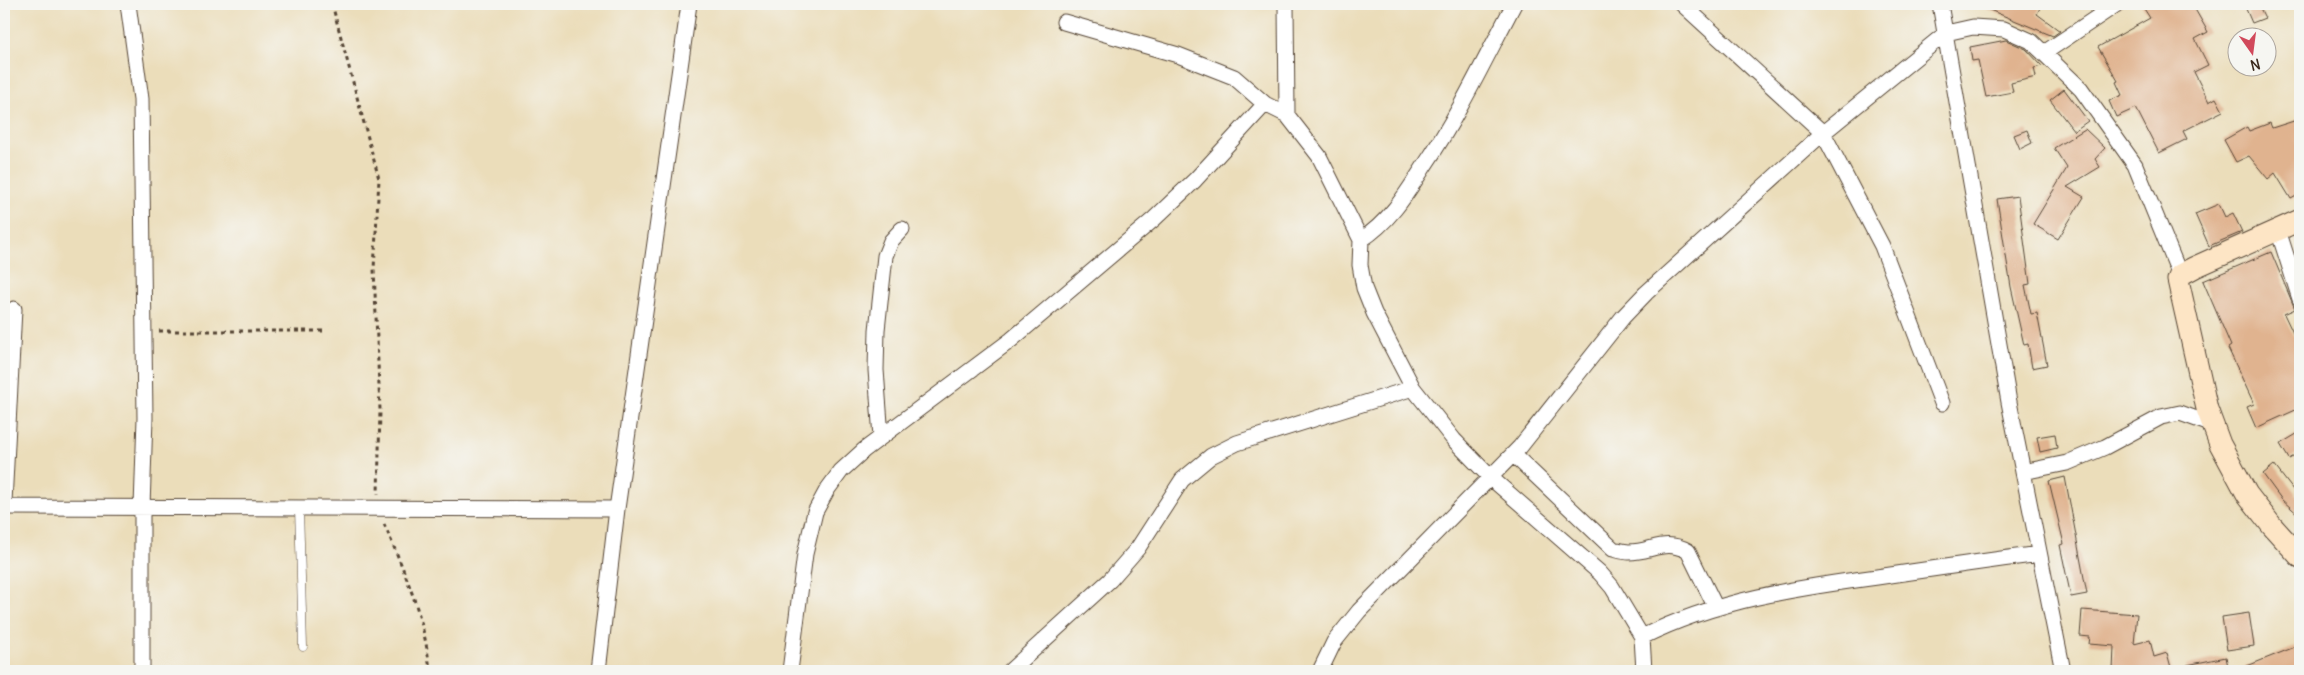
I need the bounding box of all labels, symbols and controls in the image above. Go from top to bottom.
north arrow [2226,28,2276,78]
text: N [2248,55,2262,75]

